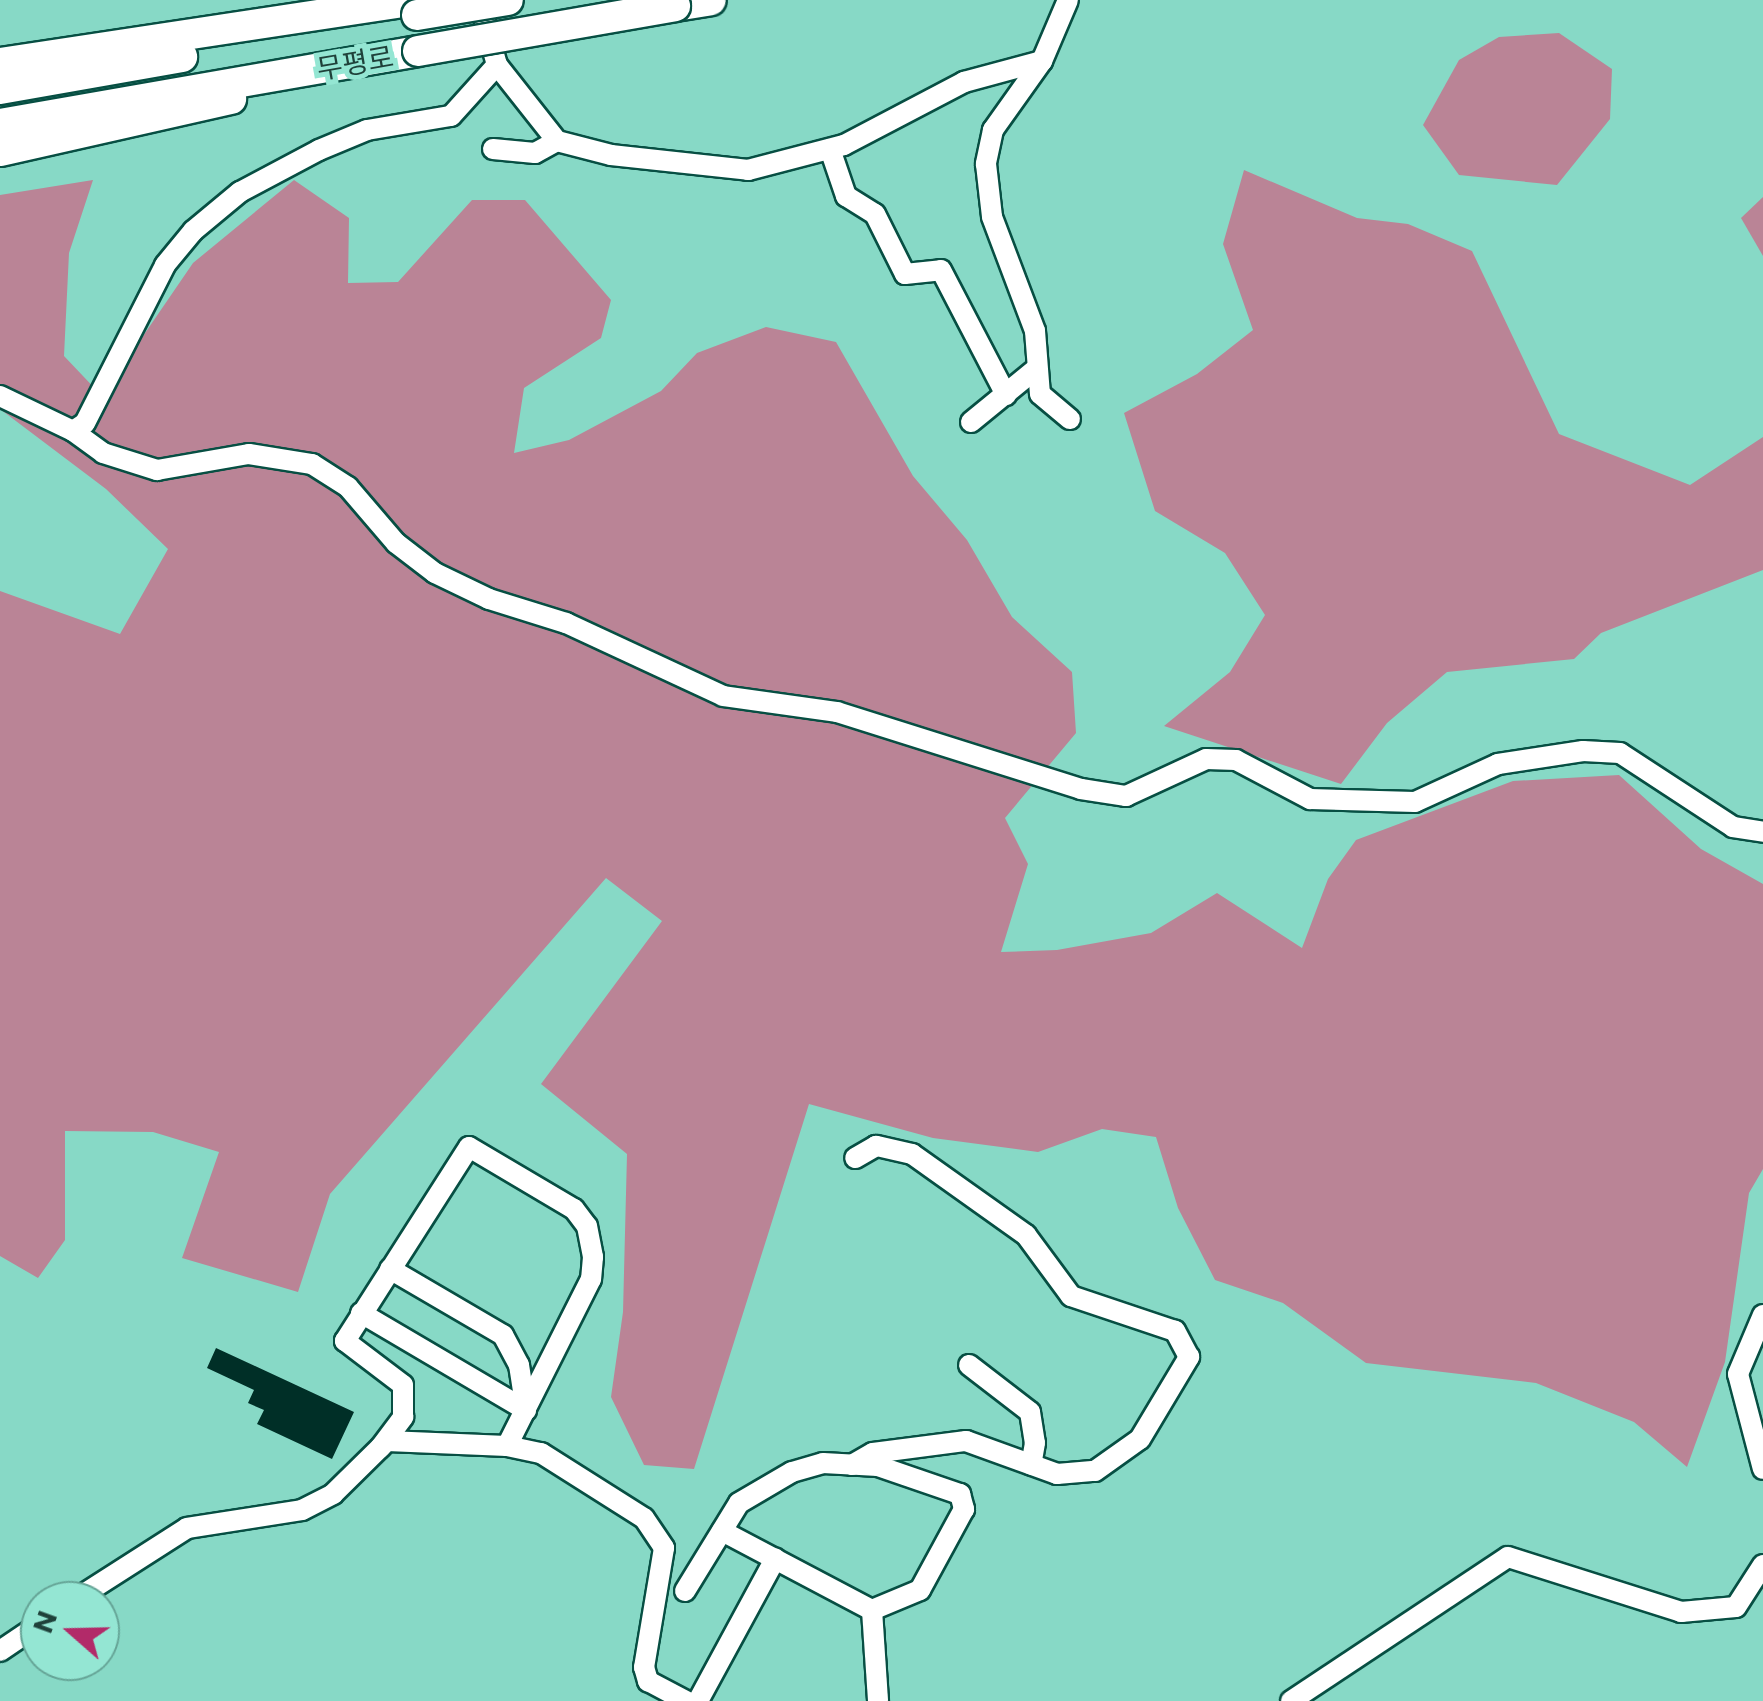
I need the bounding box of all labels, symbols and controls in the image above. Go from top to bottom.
street label: 무평로 [314,39,396,85]
north arrow [20,1581,120,1681]
text: N [24,1606,63,1637]

